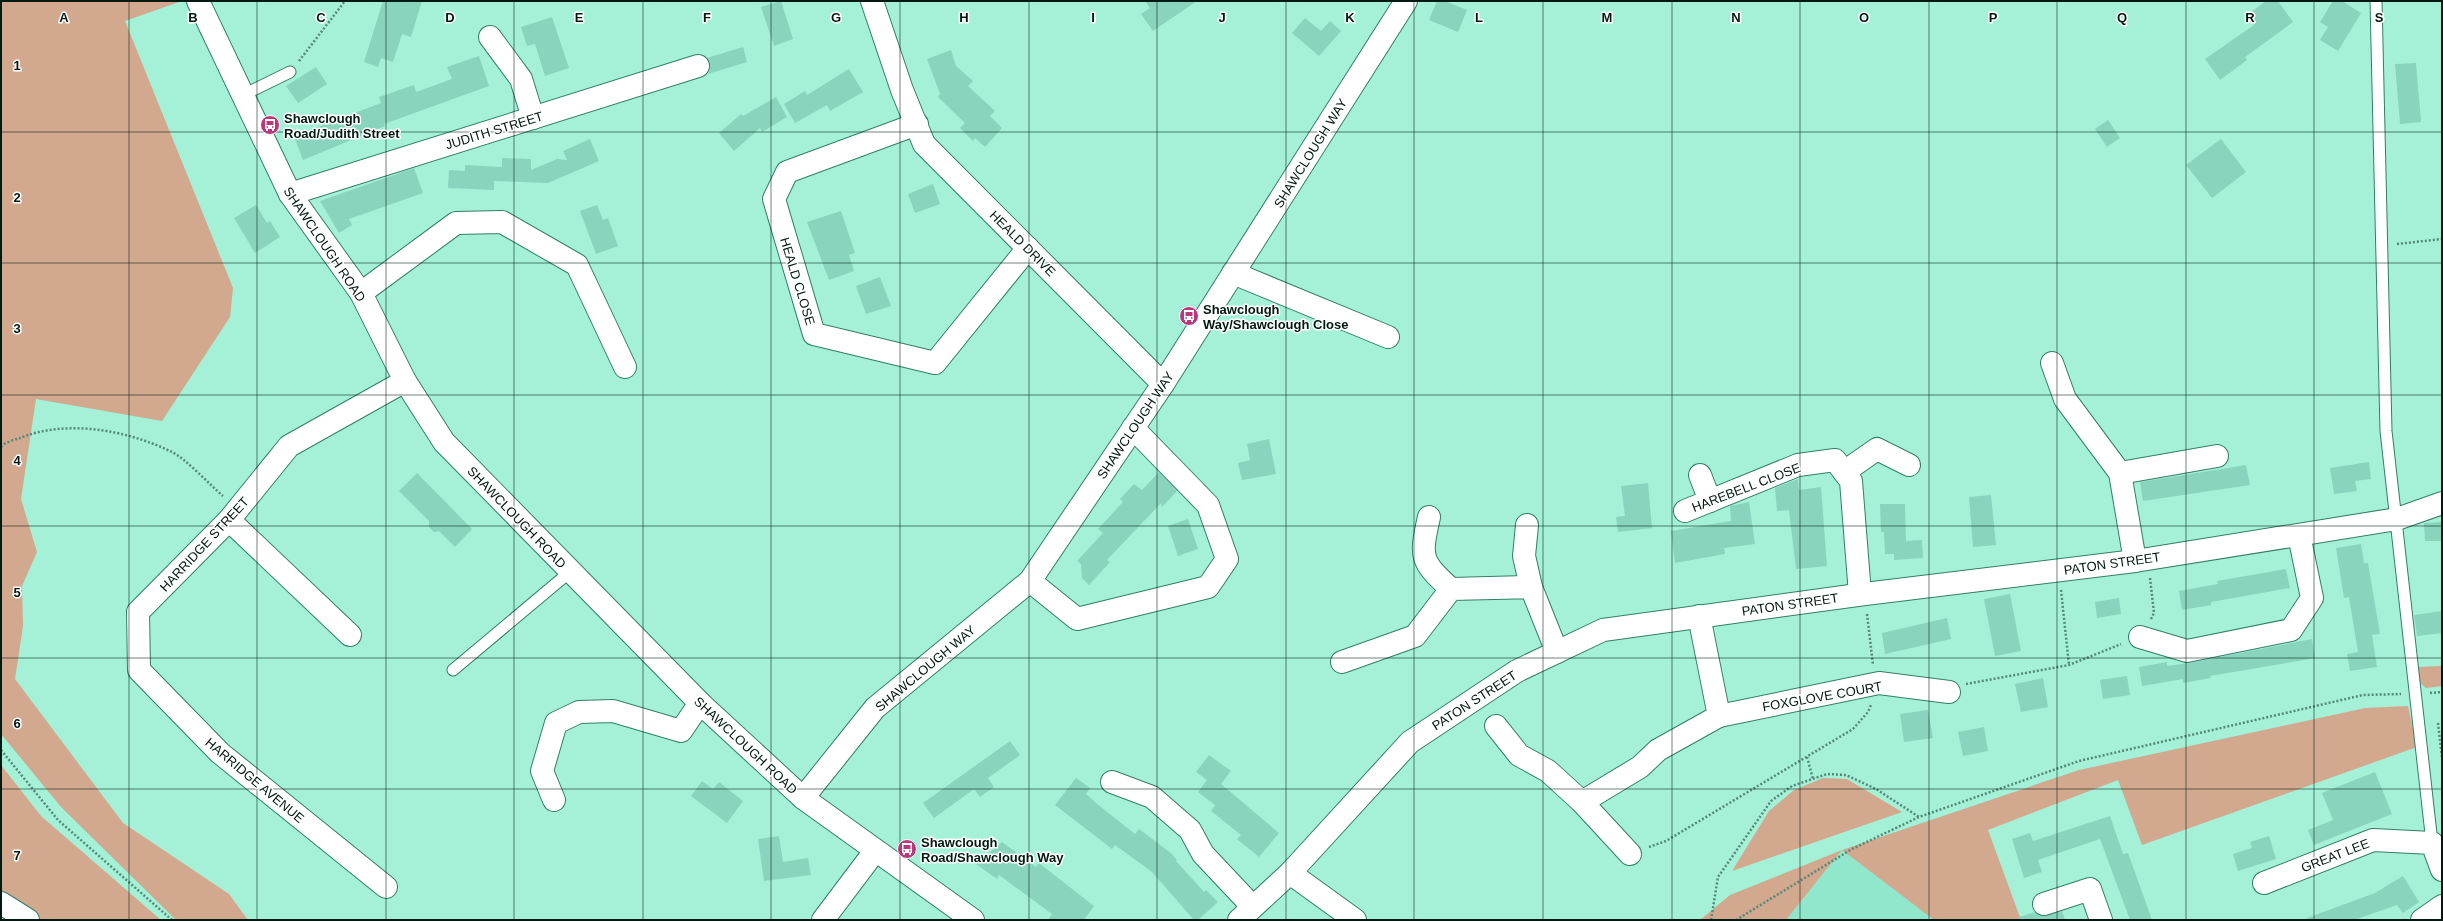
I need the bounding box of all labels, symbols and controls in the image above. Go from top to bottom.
text: A [59,10,69,25]
text: B [188,10,198,25]
text: C [316,10,326,25]
text: D [445,10,455,25]
text: E [575,10,584,25]
text: F [703,10,711,25]
text: G [831,10,841,25]
text: H [959,10,969,25]
text: I [1091,10,1095,25]
text: J [1218,10,1226,25]
text: K [1345,10,1355,25]
text: L [1475,10,1483,25]
text: M [1602,10,1612,25]
text: N [1731,10,1741,25]
text: O [1859,10,1869,25]
text: P [1989,10,1998,25]
text: Q [2117,10,2127,25]
text: R [2245,10,2255,25]
text: S [2375,10,2384,25]
text: 1 [13,58,21,73]
street label: SHAWCLOUGH WAY [1271,96,1350,211]
street label: JUDITH STREET [444,109,545,152]
place label: Shawclough Road/Judith Street [284,111,400,141]
bus stop icon: Shawclough Road/Judith Street [259,114,281,136]
street label: SHAWCLOUGH ROAD [281,184,369,305]
text: 2 [13,190,21,205]
street label: HEALD DRIVE [987,207,1059,280]
street label: HEALD CLOSE [777,235,818,327]
place label: Shawclough Way/Shawclough Close [1203,302,1348,332]
bus stop icon: Shawclough Way/Shawclough Close [1178,305,1200,327]
text: 3 [13,321,21,336]
street label: SHAWCLOUGH WAY [1094,369,1177,482]
text: 4 [13,453,21,468]
street label: HAREBELL CLOSE [1690,460,1803,515]
street label: SHAWCLOUGH ROAD [464,463,569,571]
street label: HARRIDGE STREET [157,494,252,595]
street label: PATON STREET [2063,549,2161,578]
text: 5 [13,585,21,600]
street label: PATON STREET [1741,590,1839,619]
street label: SHAWCLOUGH WAY [872,622,979,715]
street label: PATON STREET [1429,668,1519,733]
street label: FOXGLOVE COURT [1761,679,1883,714]
street label: SHAWCLOUGH ROAD [691,694,800,797]
text: 6 [13,716,21,731]
street label: HARRIDGE AVENUE [202,735,307,826]
place label: Shawclough Road/Shawclough Way [921,835,1064,865]
street label: GREAT LEE [2299,835,2372,875]
bus stop icon: Shawclough Road/Shawclough Way [896,838,918,860]
text: 7 [13,848,21,863]

